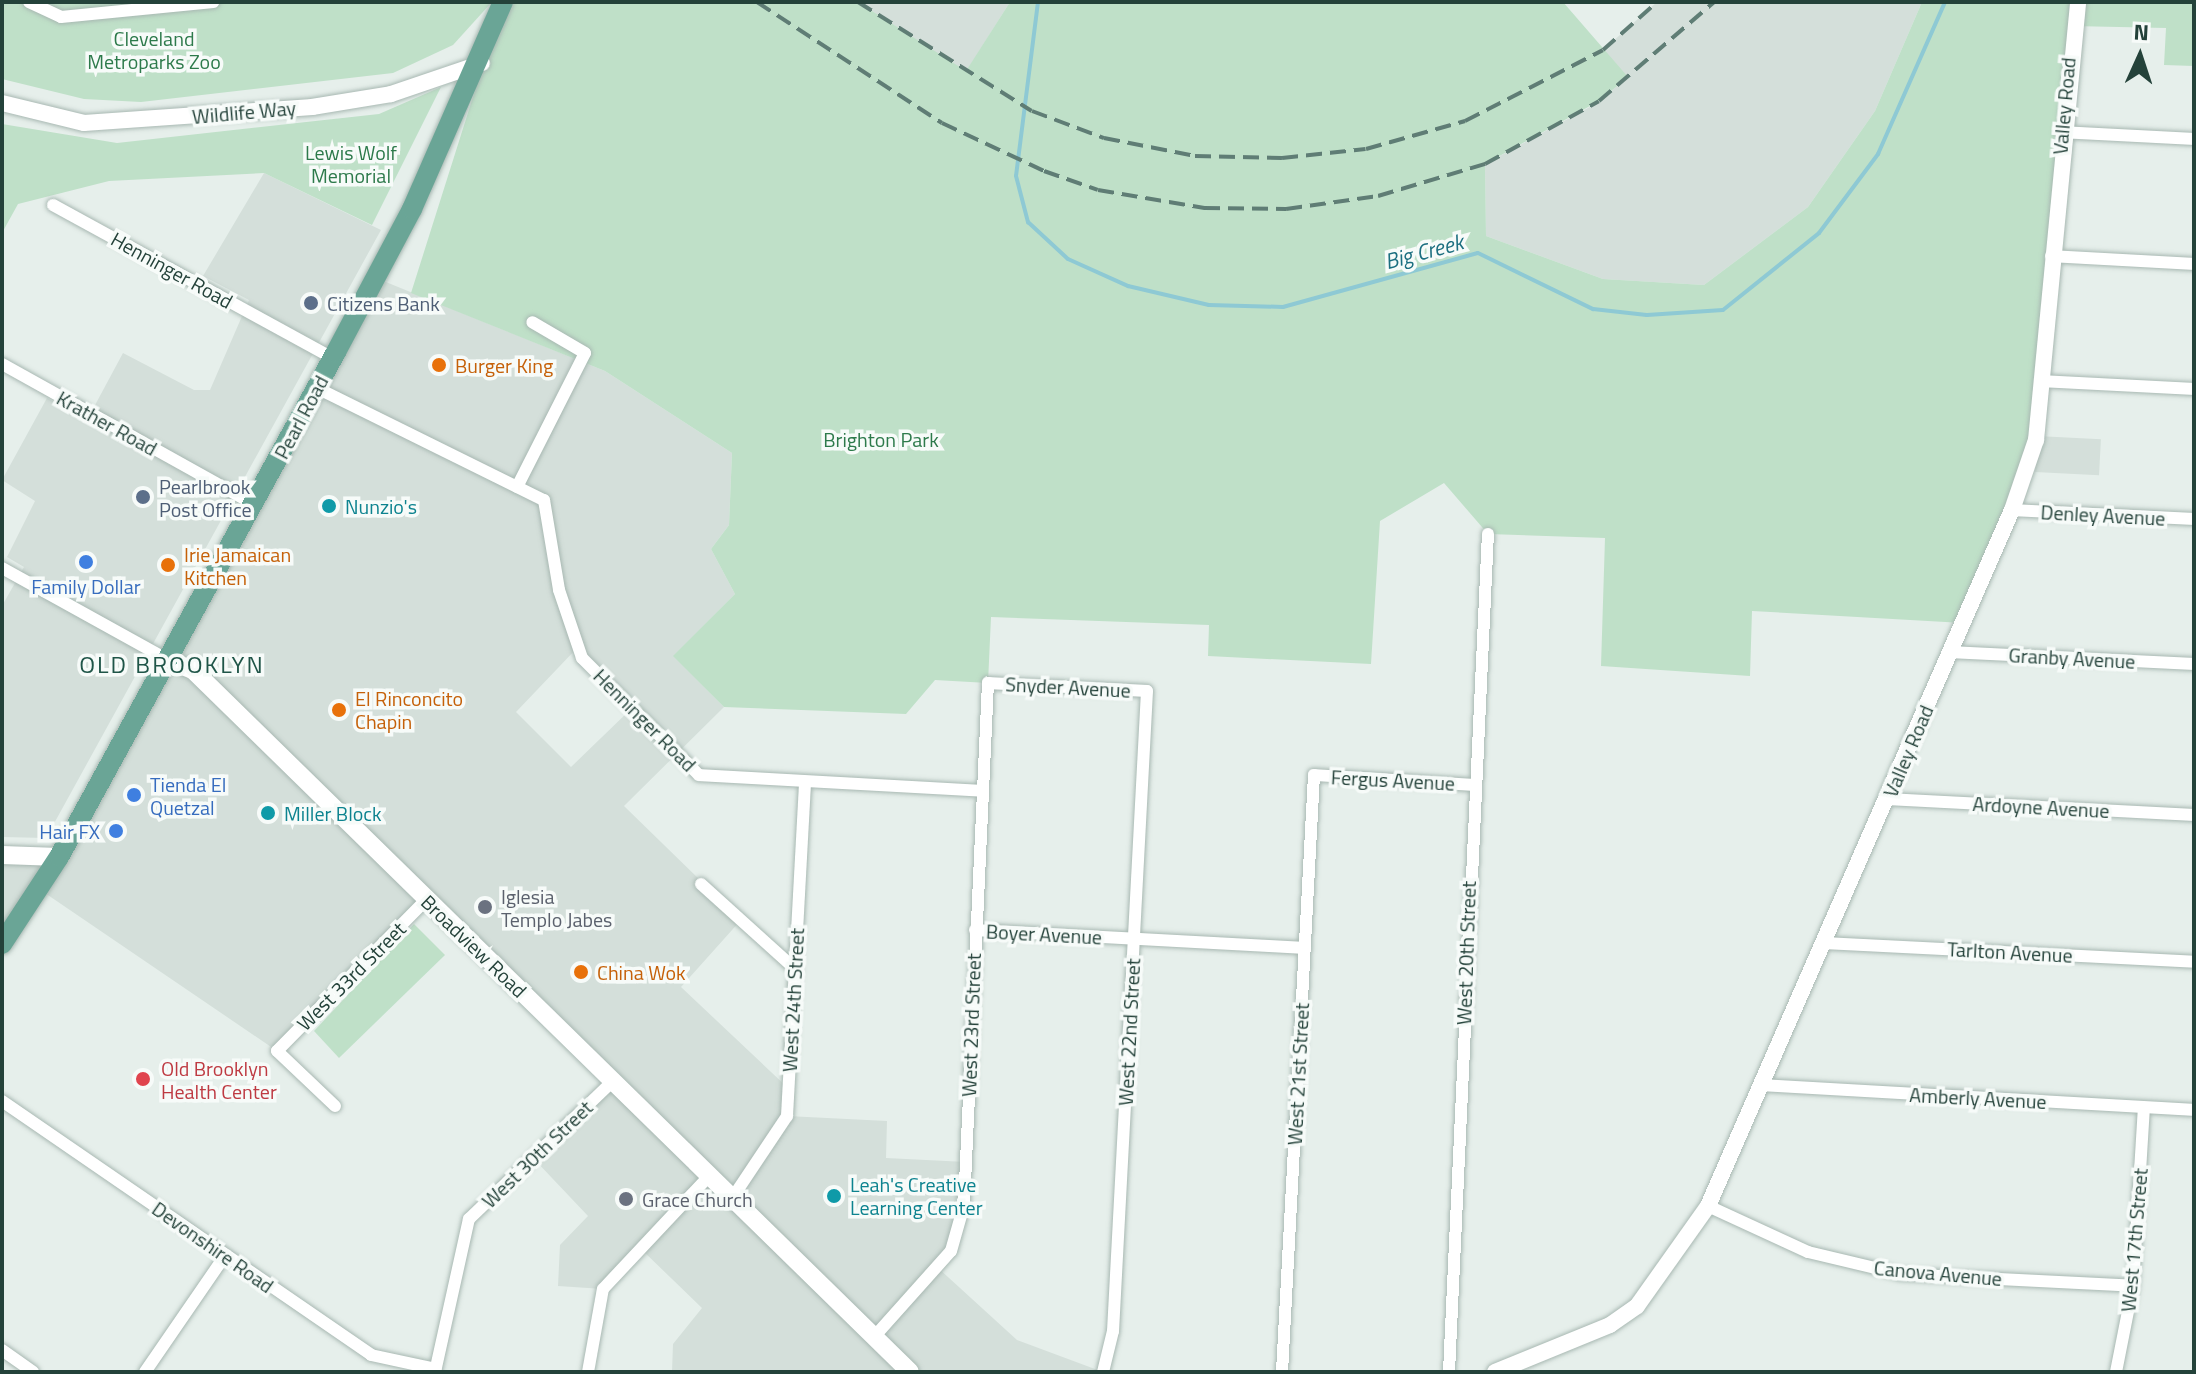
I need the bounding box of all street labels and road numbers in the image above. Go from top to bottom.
street label: Valley Road [2048,56,2080,156]
street label: Wildlife Way [191,96,297,128]
street label: Henninger Road [107,227,237,313]
street label: Pearl Road [269,371,333,463]
street label: Krather Road [53,386,161,460]
street label: Denley Avenue [2040,500,2166,530]
street label: Granby Avenue [2008,643,2136,673]
street label: Henninger Road [589,664,701,776]
street label: Snyder Avenue [1005,672,1131,702]
street label: Valley Road [1878,701,1938,801]
street label: Fergus Avenue [1330,765,1456,795]
street label: Ardoyne Avenue [1972,791,2110,823]
street label: West 20th Street [1451,880,1481,1026]
street label: Broadview Road [416,890,532,1002]
street label: West 33rd Street [292,917,410,1035]
street label: Boyer Avenue [985,919,1103,949]
street label: West 24th Street [777,927,809,1073]
street label: Tarlton Avenue [1947,937,2073,967]
street label: West 23rd Street [956,953,986,1097]
street label: West 22nd Street [1113,958,1145,1106]
street label: West 21st Street [1282,1002,1314,1146]
street label: Amberly Avenue [1909,1082,2047,1114]
street label: West 30th Street [477,1095,597,1213]
street label: West 17th Street [2116,1167,2152,1313]
street label: Devonshire Road [148,1196,278,1298]
street label: Canova Avenue [1873,1255,2003,1291]

